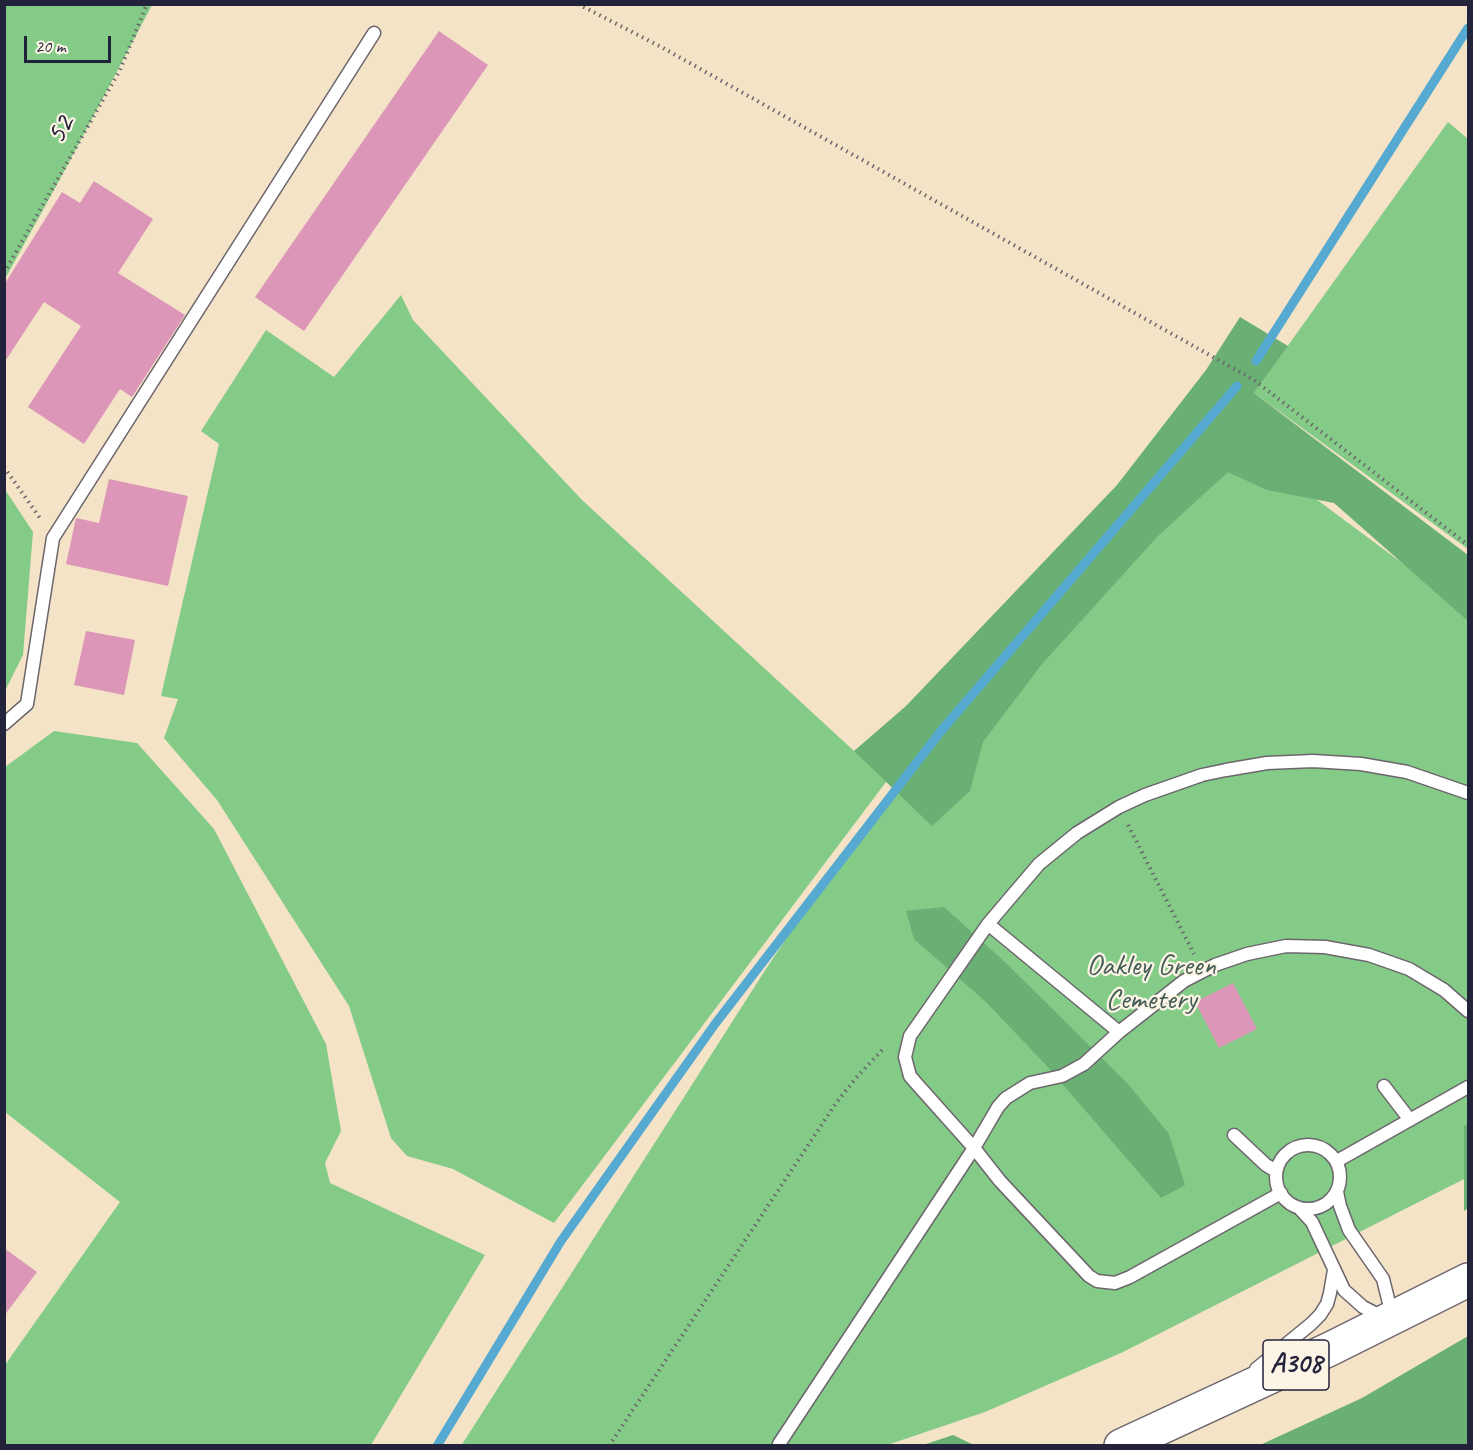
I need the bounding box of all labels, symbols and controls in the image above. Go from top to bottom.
scale bar [27,24,114,62]
text: 20 m [35,35,66,57]
street label: 52 [39,109,83,151]
park label: Oakley Green Cemetery [1086,948,1216,1018]
road number: A308 [1263,1340,1329,1390]

